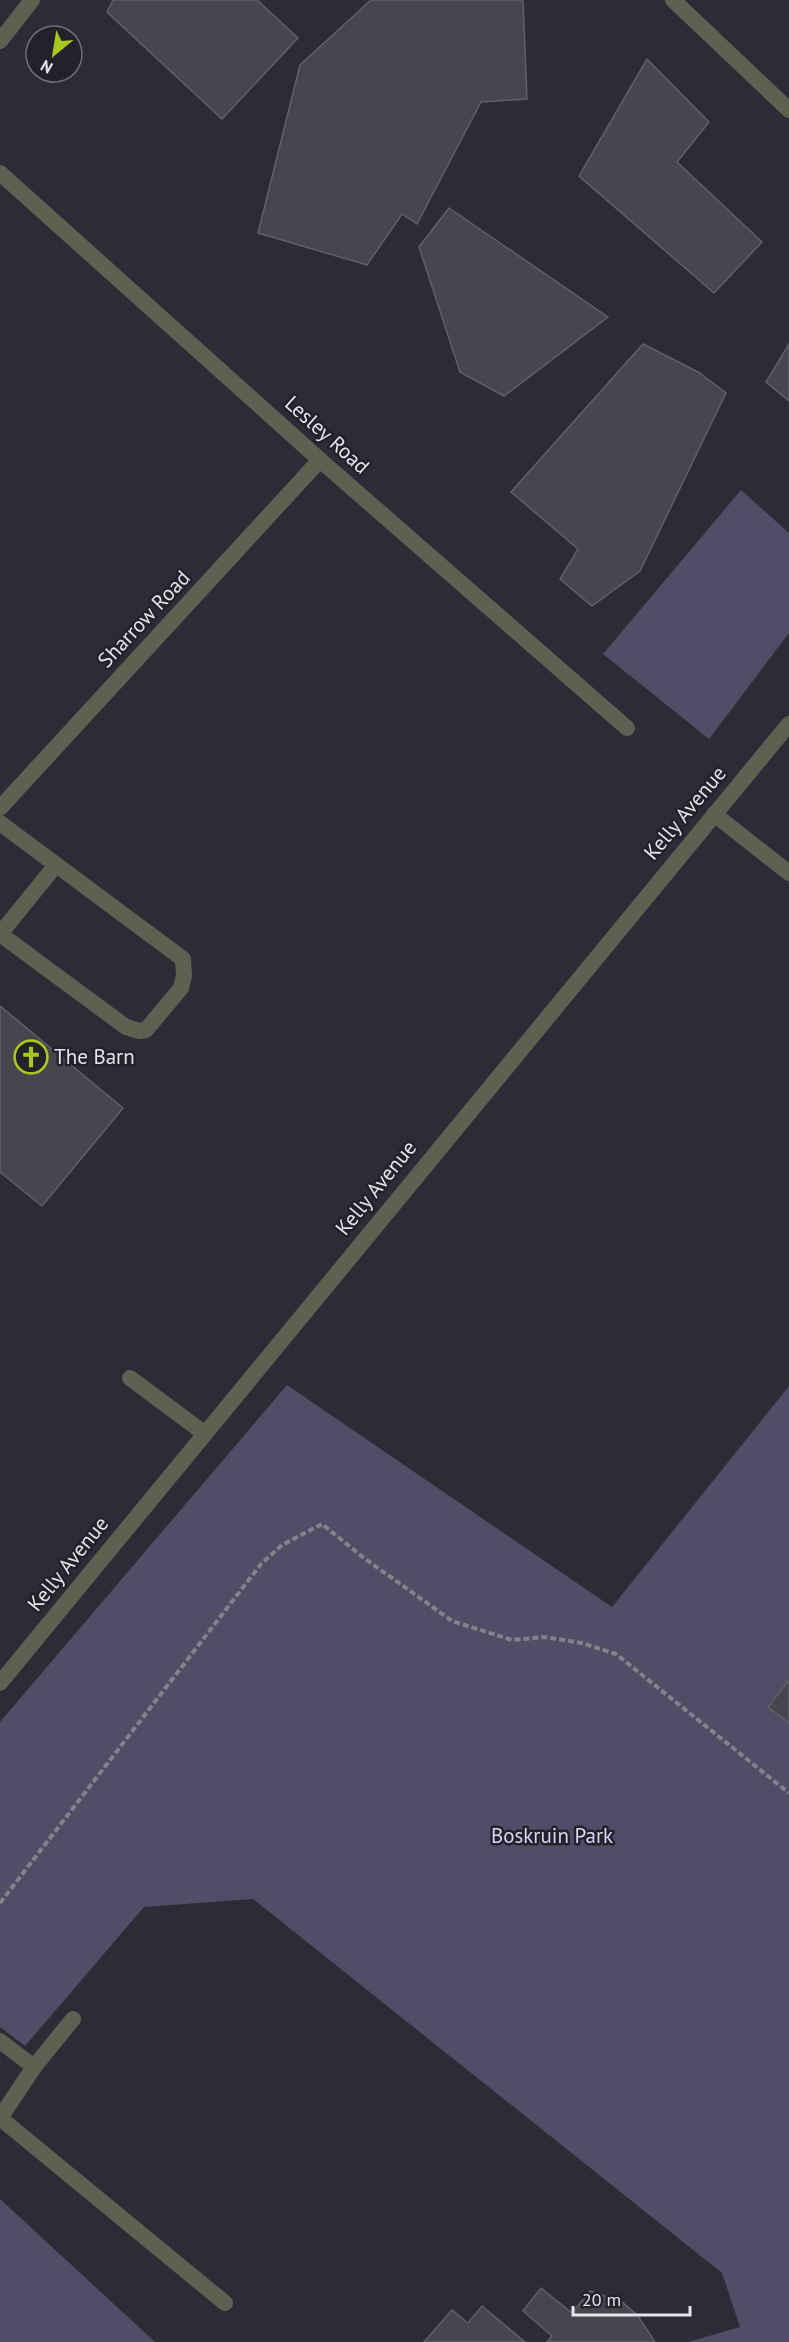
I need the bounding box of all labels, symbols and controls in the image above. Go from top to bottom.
north arrow [24,24,84,84]
text: N [37,56,56,78]
street label: Lesley Road [279,390,375,480]
street label: Sharrow Road [92,564,196,673]
street label: Kelly Avenue [638,760,732,865]
church icon: The Barn [13,1039,49,1075]
place label: The Barn [54,1043,135,1070]
street label: Kelly Avenue [329,1135,422,1241]
street label: Kelly Avenue [21,1511,114,1617]
park label: Boskruin Park [491,1822,613,1849]
scale bar [573,2279,690,2317]
text: 20 m [582,2288,621,2311]

